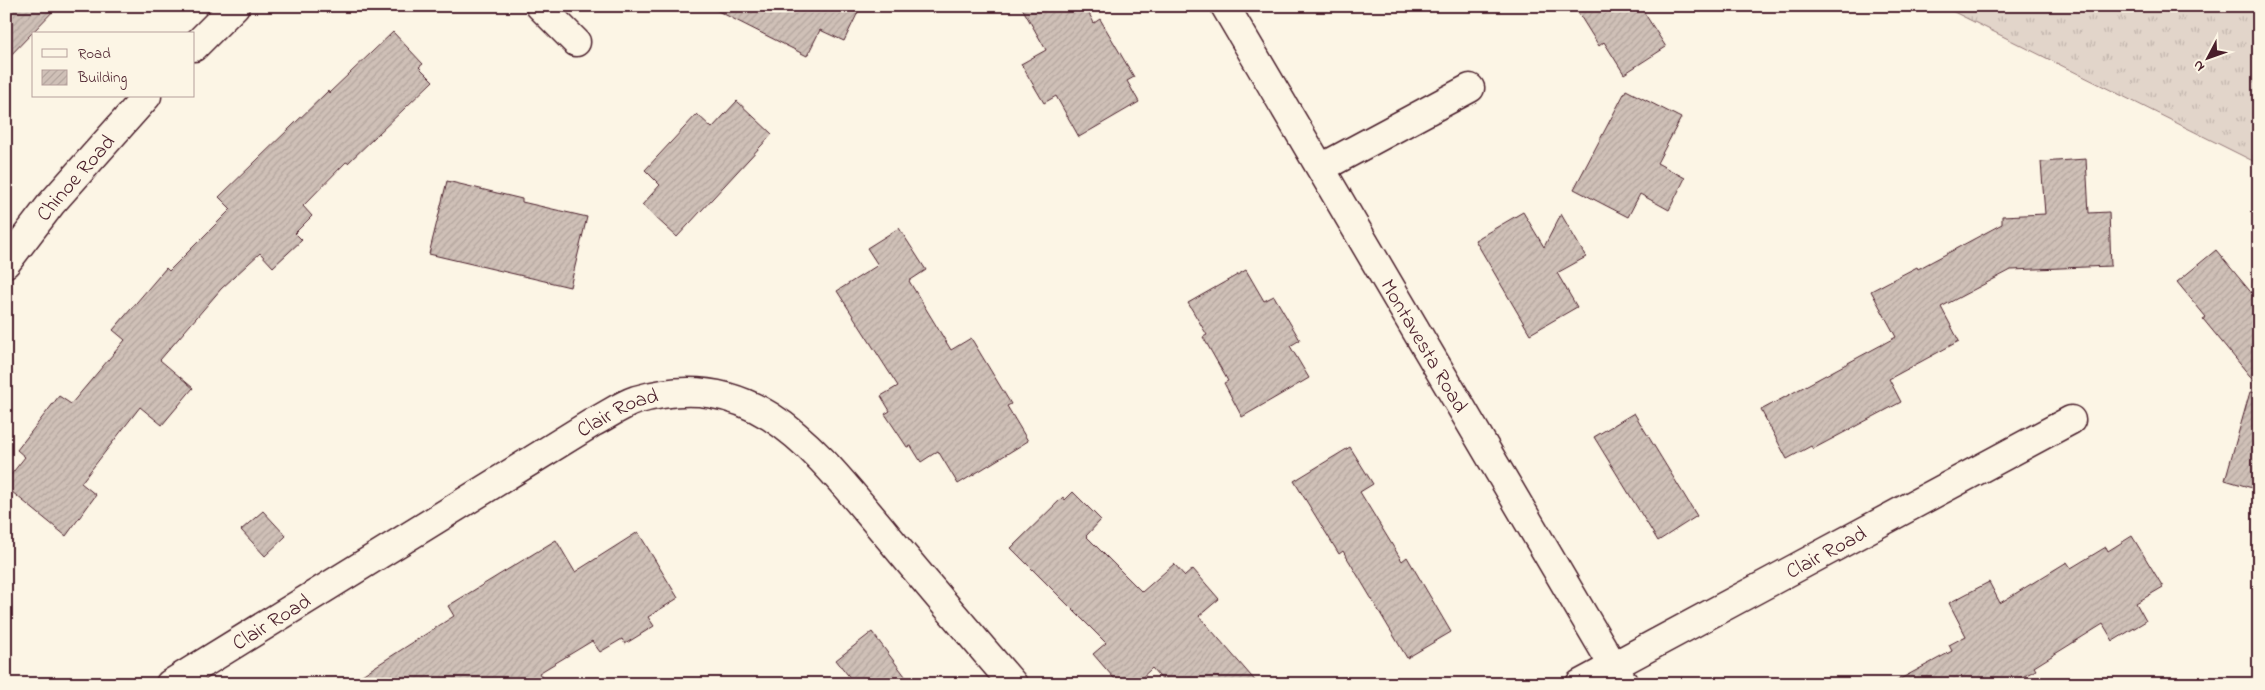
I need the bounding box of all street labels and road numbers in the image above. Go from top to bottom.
street label: Chinoe Road [30,128,123,228]
street label: Montavesta Road [1372,274,1474,419]
street label: Clair Road [572,382,661,446]
street label: Clair Road [1781,520,1873,588]
street label: Clair Road [227,587,318,659]

